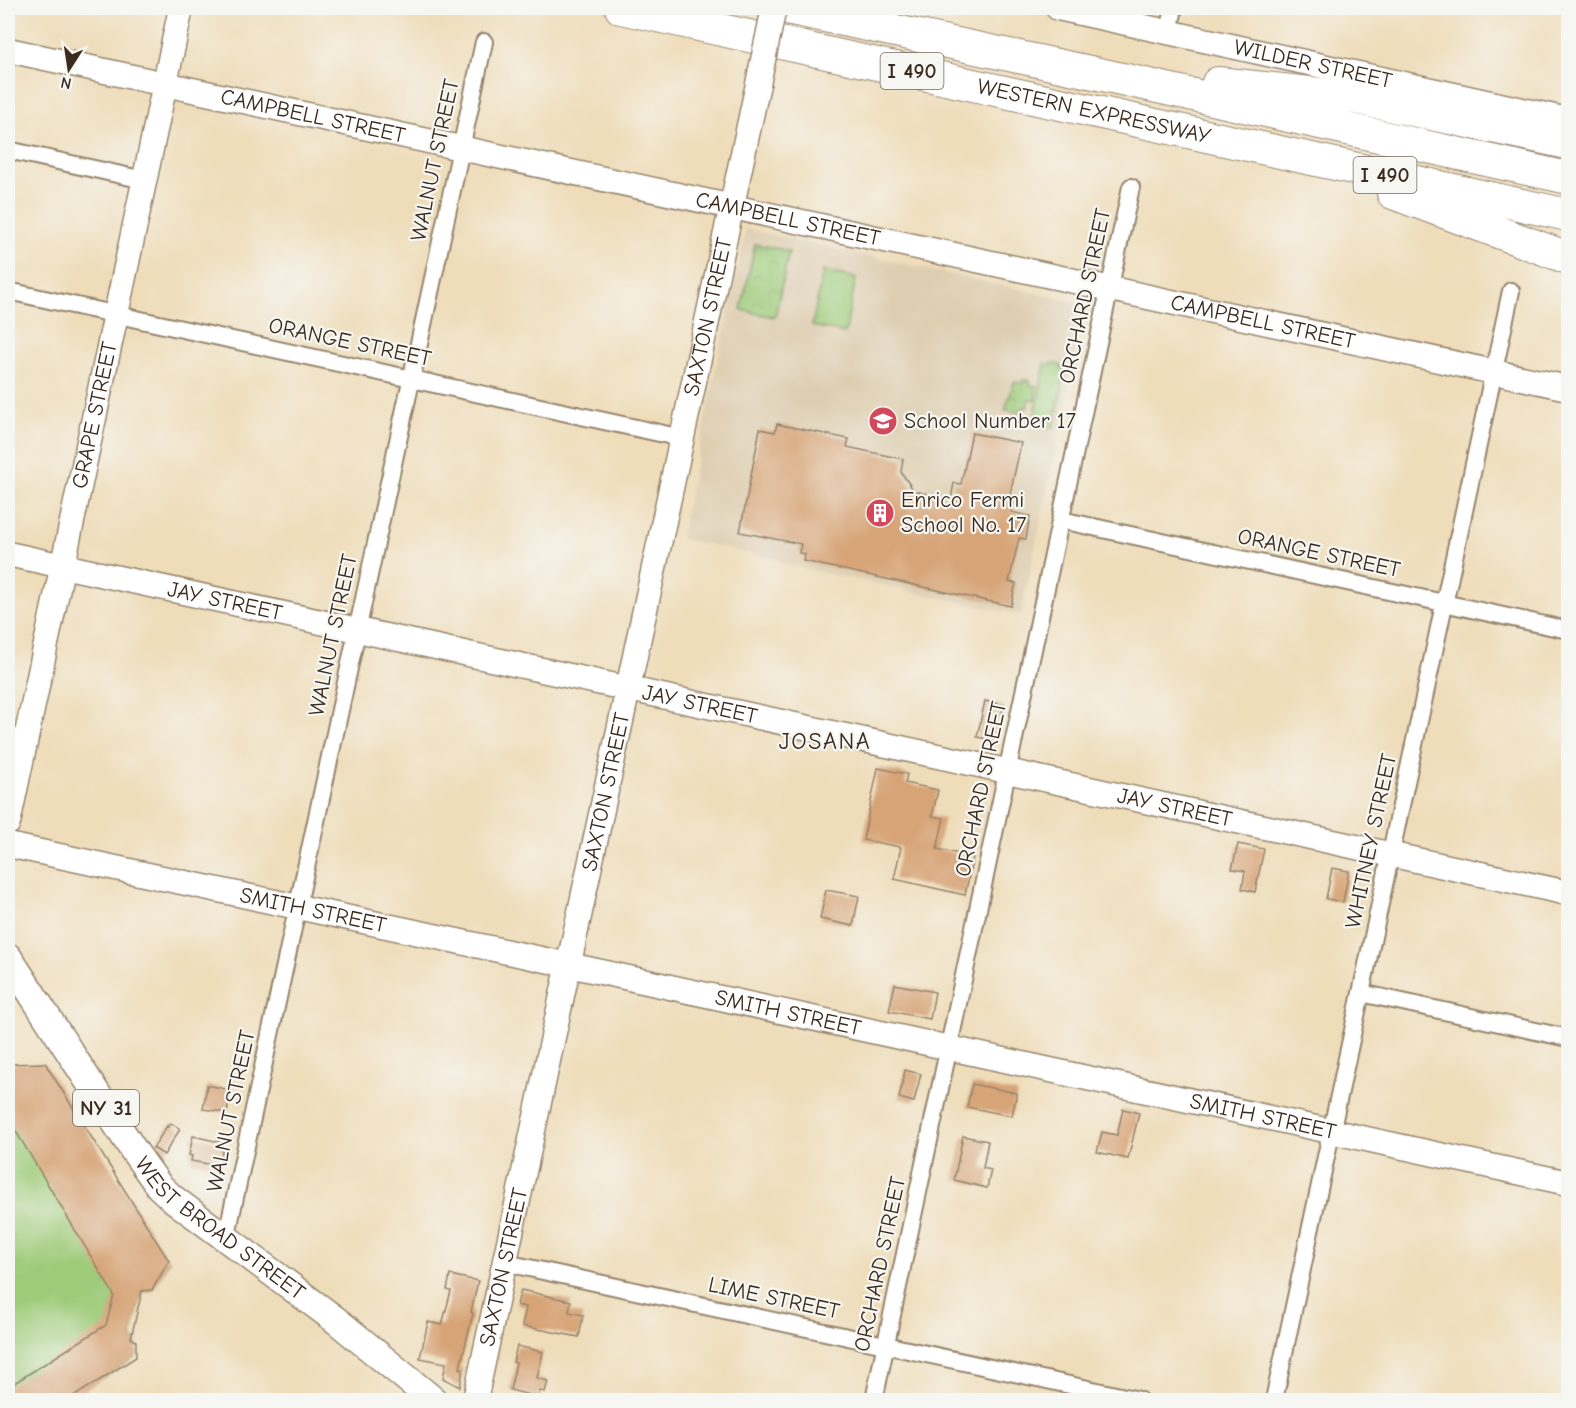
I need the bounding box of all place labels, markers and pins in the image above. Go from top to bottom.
school or university icon: School Number 17 [867,405,899,437]
place label: School Number 17 [904,408,1076,434]
place label: Enrico Fermi School No. 17 [901,487,1027,538]
building icon: Enrico Fermi School No. 17 [864,497,896,529]

